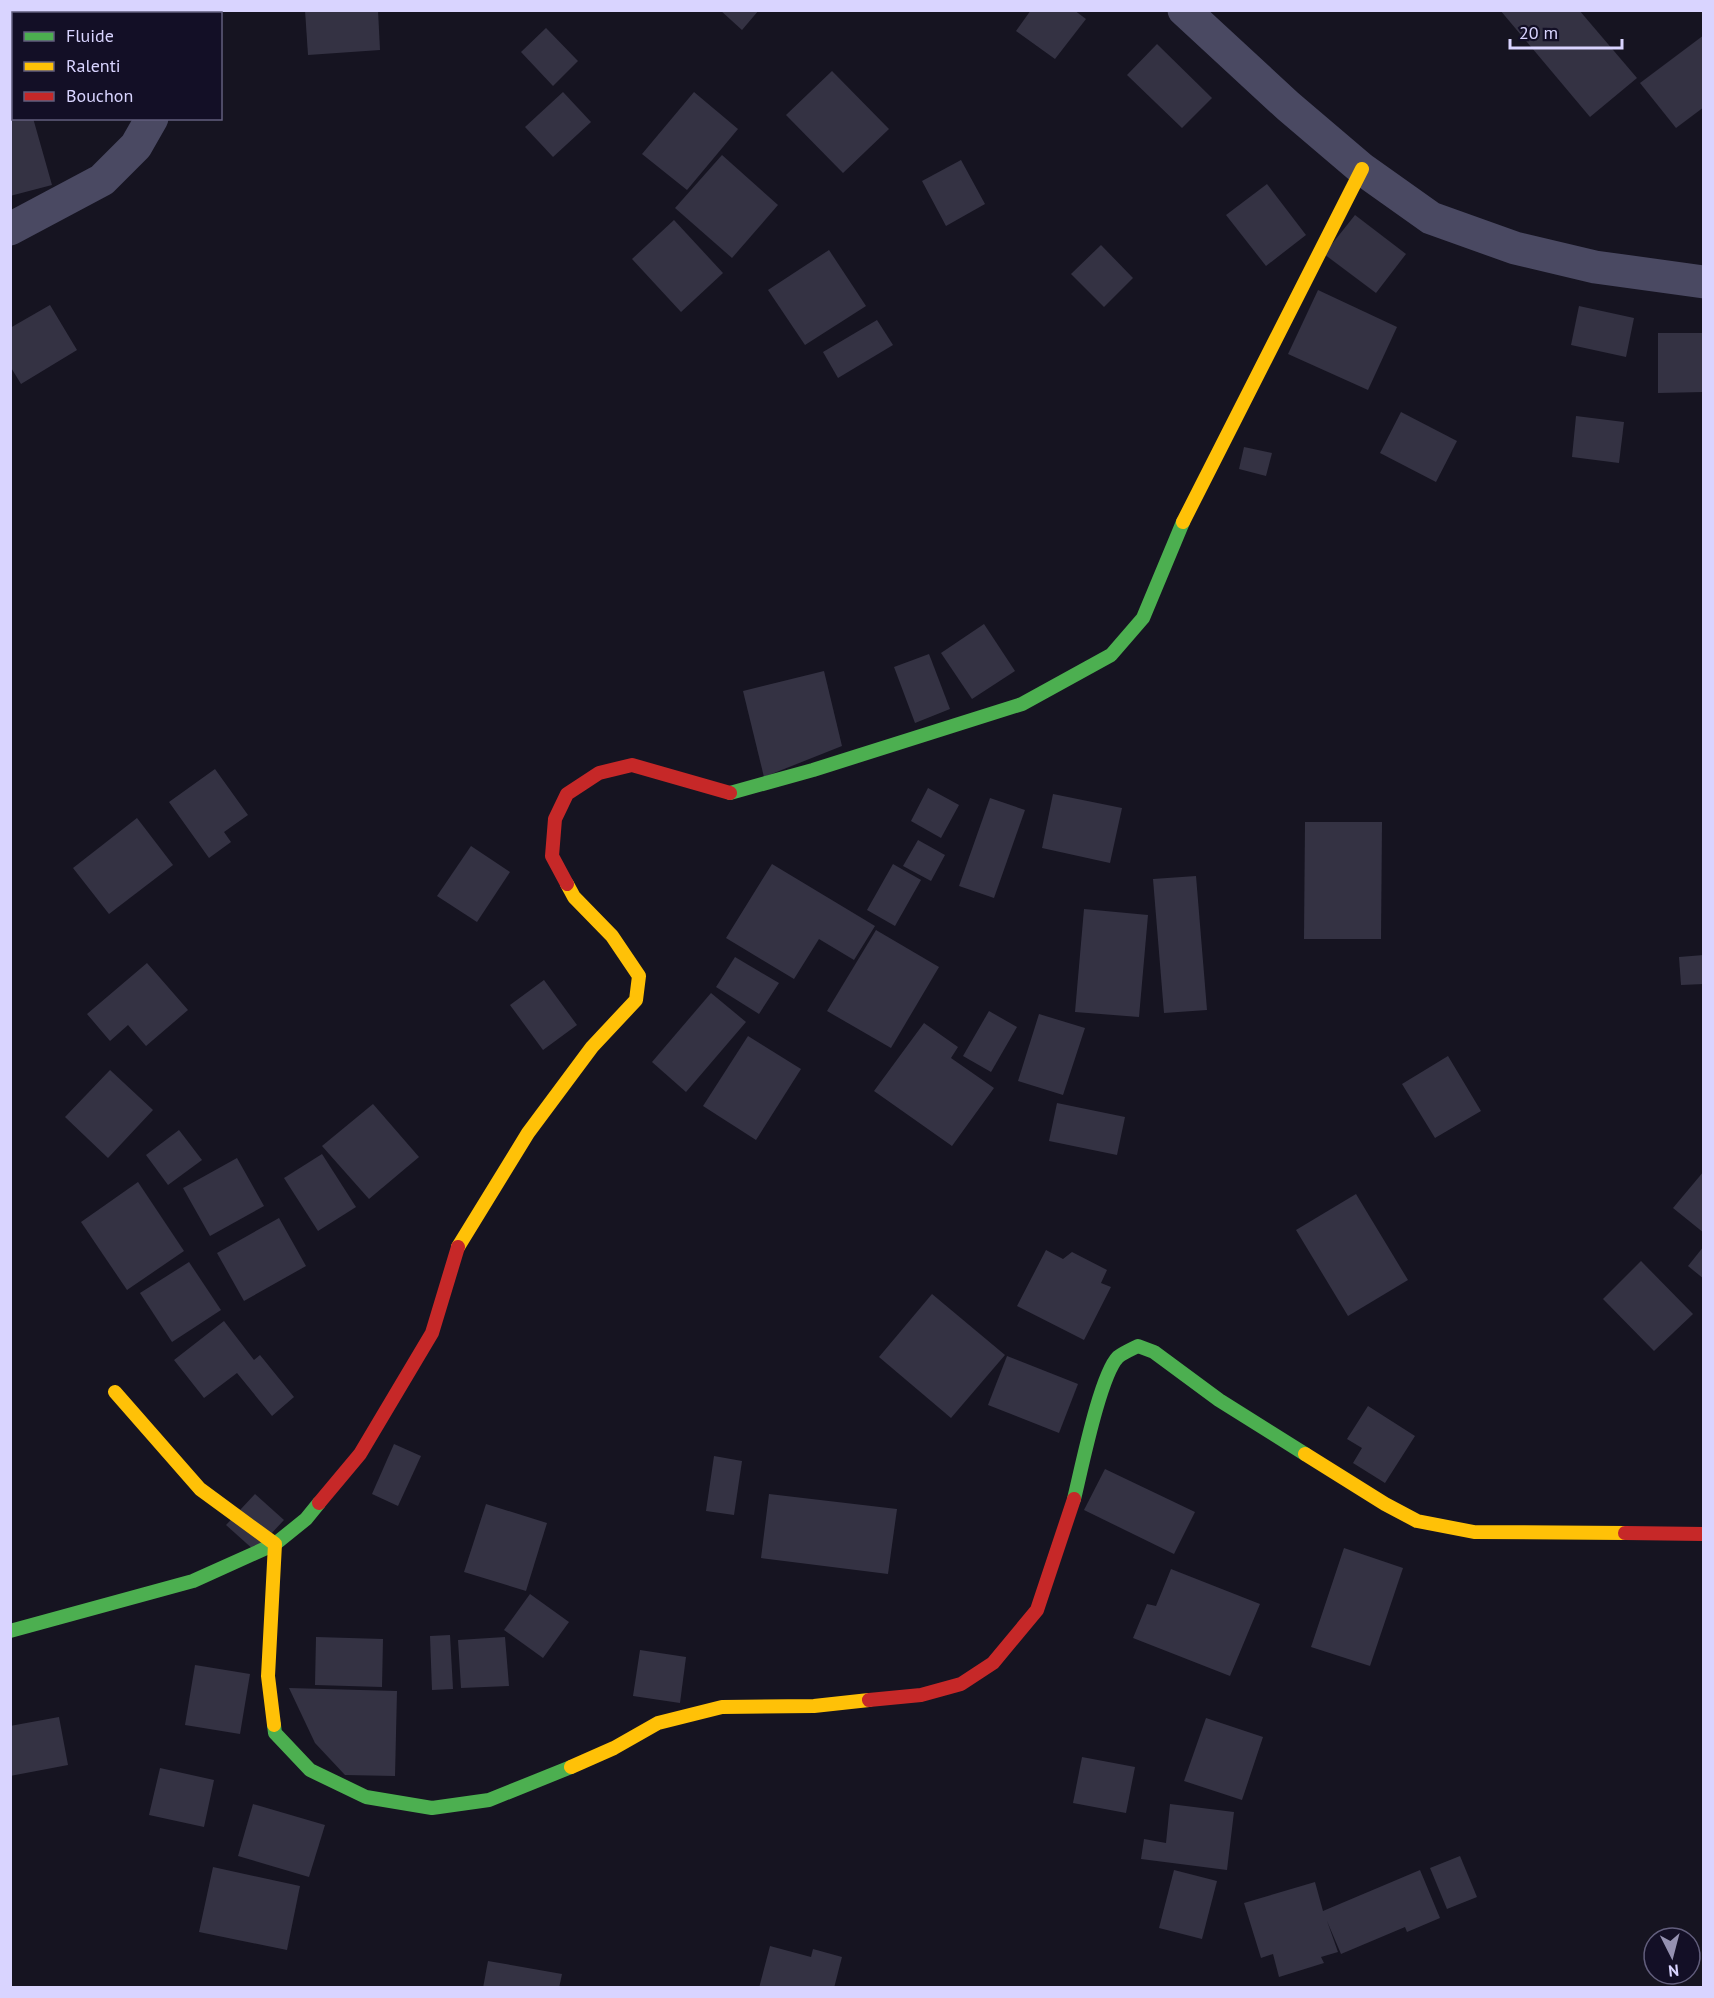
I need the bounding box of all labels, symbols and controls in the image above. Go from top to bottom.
legend [12,12,222,120]
scale bar [1510,12,1622,50]
text: 20 m [1519,21,1558,44]
text: Fluide [66,24,114,47]
text: Ralenti [66,54,121,77]
text: Bouchon [66,84,133,107]
north arrow [1642,1926,1702,1986]
text: N [1667,1960,1680,1981]

